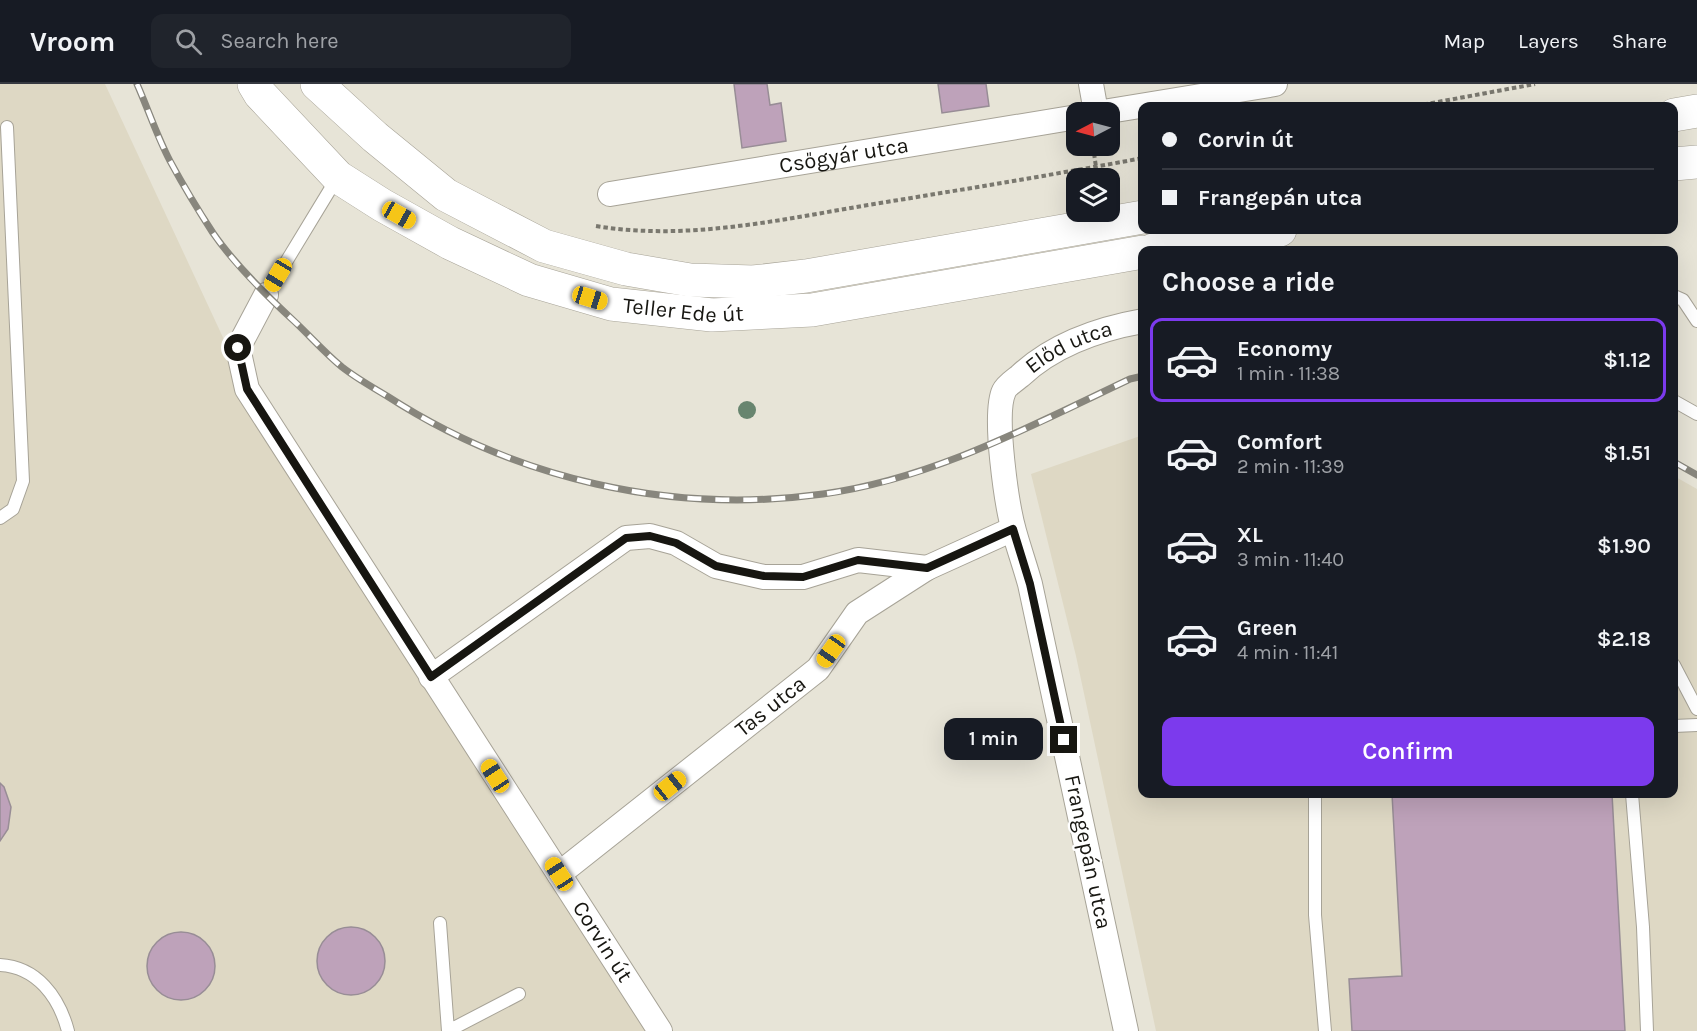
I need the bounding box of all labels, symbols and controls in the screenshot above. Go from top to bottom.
search box [151,14,571,68]
text: Vroom [30,25,115,58]
icon: search [172,25,205,58]
text: Search here [220,28,339,54]
text: Map [1443,29,1485,53]
text: Layers [1518,29,1579,53]
text: Share [1612,29,1667,53]
north arrow [1066,102,1120,156]
map controls [1066,102,1120,222]
text: Corvin út [1198,127,1293,153]
street label: Csőgyár utca [777,132,910,179]
button: layers [1066,168,1120,222]
text: Frangepán utca [1198,185,1362,211]
car [379,198,419,232]
car [261,255,295,295]
text: Choose a ride [1162,266,1335,298]
car [570,284,610,312]
street label: Teller Ede út [622,292,744,328]
street label: Előd utca [1020,315,1115,379]
icon: car [1165,333,1219,387]
route start [224,334,251,361]
text: Economy [1237,336,1332,362]
text: $1.12 [1603,347,1651,373]
text: 1 min · 11:38 [1237,362,1340,385]
icon: car [1165,426,1219,480]
text: Comfort [1237,429,1322,455]
text: $1.51 [1604,440,1651,466]
text: 2 min · 11:39 [1237,455,1344,478]
icon: car [1165,519,1219,573]
text: XL [1237,522,1263,548]
text: $1.90 [1597,533,1651,559]
text: 3 min · 11:40 [1237,548,1344,571]
icon: car [1165,612,1219,666]
text: Green [1237,615,1298,641]
text: $2.18 [1597,626,1651,652]
car [813,631,849,671]
text: 4 min · 11:41 [1237,641,1338,664]
street label: Tas utca [730,670,811,742]
button: Confirm [1162,717,1654,786]
callout: 1 min [944,719,1043,761]
route end [1050,726,1077,753]
text: 1 min [969,727,1018,750]
car [478,756,512,796]
car [650,768,690,804]
street label: Frangepán utca [1059,772,1117,932]
car [542,854,576,894]
street label: Corvin út [567,896,638,987]

